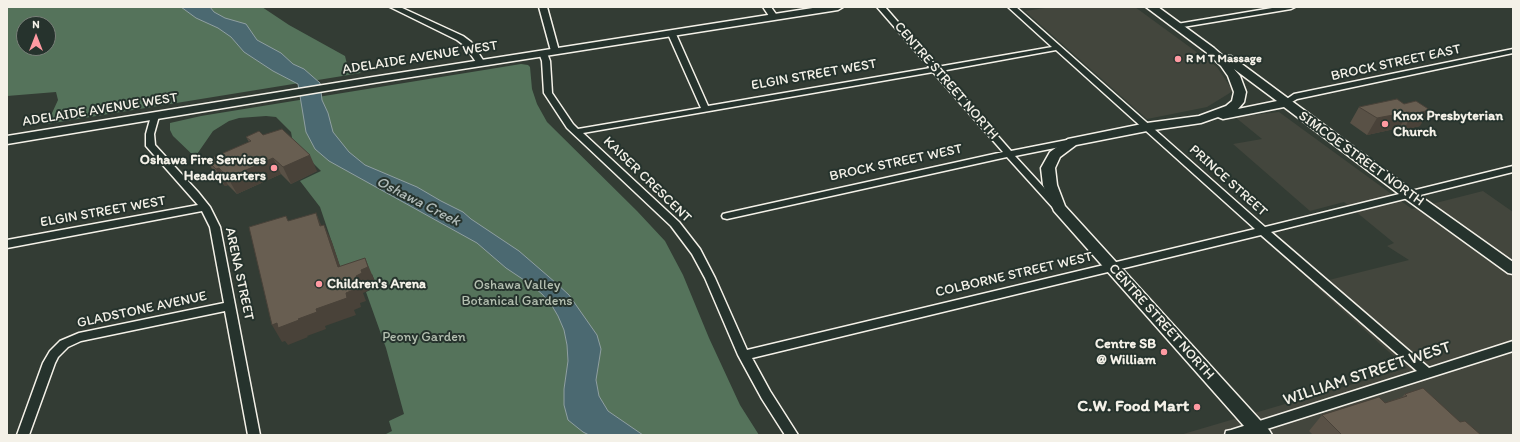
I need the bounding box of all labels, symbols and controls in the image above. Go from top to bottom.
north arrow [16,16,56,56]
text: N [32,18,40,31]
street label: CENTRE STREET NORTH [890,19,1002,143]
street label: ADELAIDE AVENUE WEST [341,37,499,79]
street label: BROCK STREET EAST [1330,41,1462,85]
place label: R M T Massage [1186,52,1262,66]
marker: R M T Massage [1173,54,1183,64]
street label: ELGIN STREET WEST [750,56,878,94]
street label: ADELAIDE AVENUE WEST [21,89,179,131]
street label: SIMCOE STREET NORTH [1295,108,1427,210]
place label: Knox Presbyterian Church [1393,108,1503,140]
marker: Knox Presbyterian Church [1380,119,1390,129]
street label: KAISER CRESCENT [599,134,695,226]
street label: BROCK STREET WEST [828,141,964,185]
street label: PRINCE STREET [1186,142,1270,220]
place label: Oshawa Fire Services Headquarters [140,152,266,184]
marker: Oshawa Fire Services Headquarters [269,163,279,173]
water label: Oshawa Creek [373,173,463,231]
street label: ELGIN STREET WEST [39,193,167,231]
street label: ARENA STREET [221,226,257,322]
street label: COLBORNE STREET WEST [934,249,1094,301]
street label: CENTRE STREET NORTH [1104,261,1218,383]
place label: Children's Arena [327,276,426,292]
park label: Oshawa Valley Botanical Gardens [461,277,573,310]
marker: Children's Arena [314,279,324,289]
street label: GLADSTONE AVENUE [76,288,208,332]
park label: Peony Garden [382,329,466,345]
place label: Centre SB @ William [1095,336,1156,368]
street label: WILLIAM STREET WEST [1280,337,1454,411]
marker: Centre SB @ William [1159,347,1169,357]
place label: C.W. Food Mart [1077,397,1189,417]
marker: C.W. Food Mart [1192,402,1202,412]

